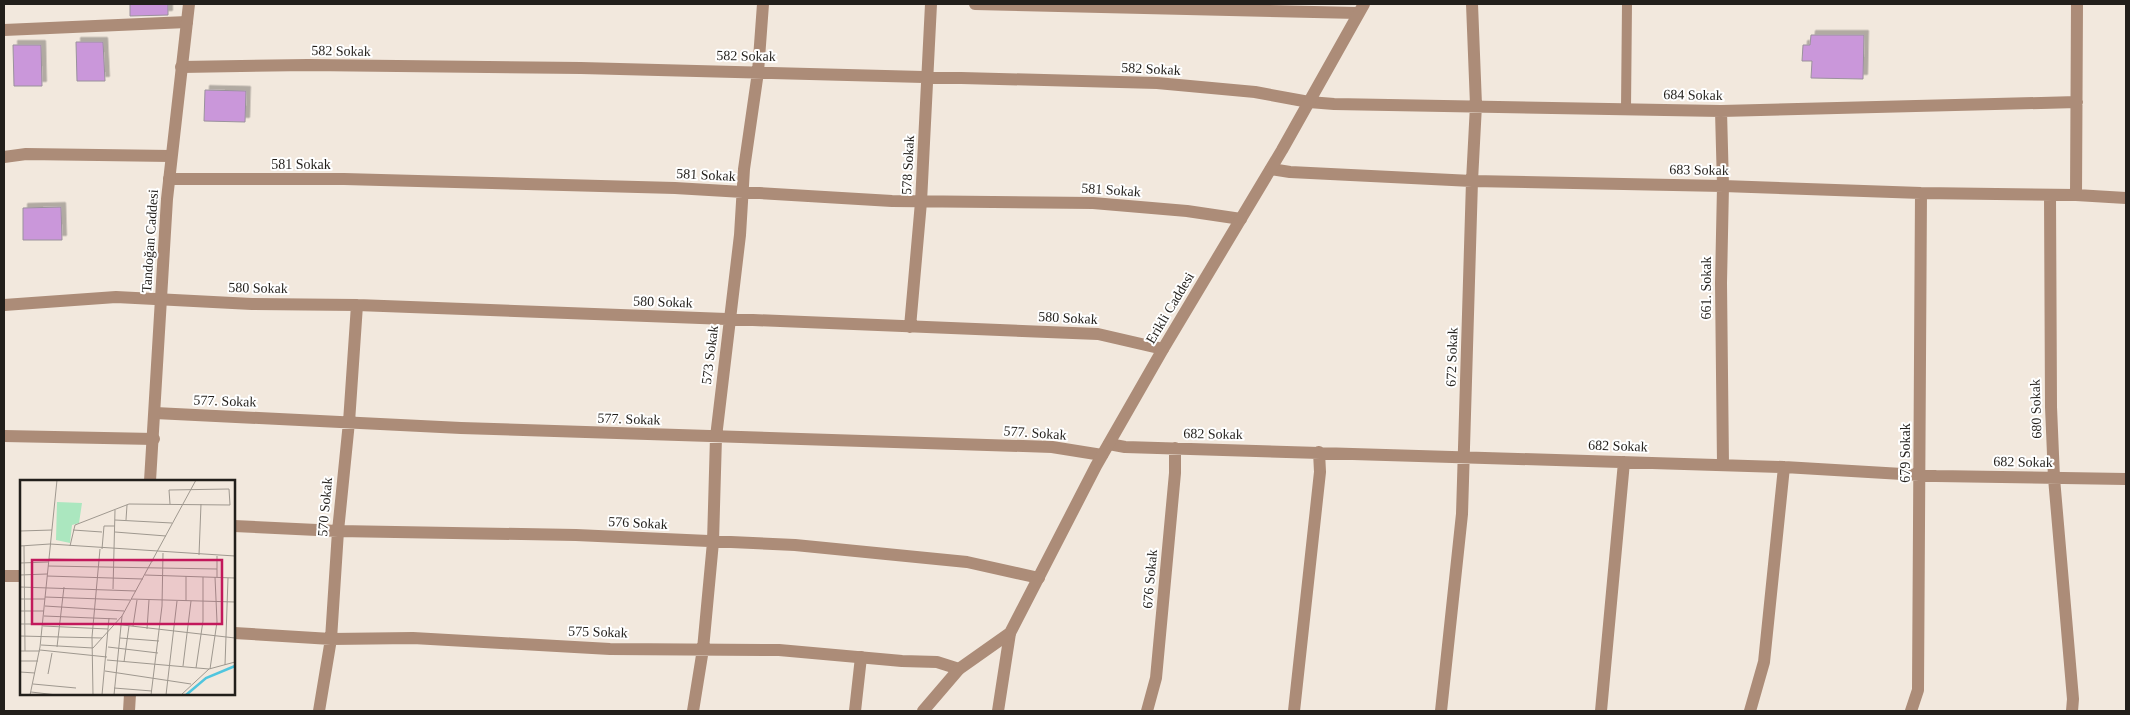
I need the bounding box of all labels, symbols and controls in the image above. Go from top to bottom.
street label: 582 Sokak [311,43,371,59]
street label: 582 Sokak [716,48,776,64]
street label: 582 Sokak [1121,60,1181,78]
street label: 684 Sokak [1663,87,1723,103]
street label: 578 Sokak [899,135,917,195]
street label: 581 Sokak [271,157,331,172]
street label: 683 Sokak [1669,162,1729,178]
street label: 581 Sokak [676,166,736,184]
street label: 581 Sokak [1081,180,1141,200]
street label: Tandoğan Caddesi [139,189,161,293]
street label: 661. Sokak [1699,257,1714,320]
street label: Erikli Caddesi [1143,270,1197,346]
street label: 580 Sokak [228,280,288,296]
street label: 580 Sokak [633,293,693,311]
street label: 580 Sokak [1038,309,1098,327]
street label: 573 Sokak [699,325,721,385]
street label: 672 Sokak [1443,327,1461,387]
street label: 680 Sokak [2027,379,2045,439]
street label: 577. Sokak [193,392,257,410]
street label: 577. Sokak [597,410,661,428]
street label: 577. Sokak [1003,423,1067,443]
street label: 679 Sokak [1898,423,1913,483]
street label: 682 Sokak [1183,426,1243,442]
street label: 682 Sokak [1588,437,1648,455]
street label: 682 Sokak [1993,454,2053,470]
street label: 570 Sokak [315,477,335,537]
inset map [20,480,235,695]
street label: 576 Sokak [608,514,668,532]
street label: 676 Sokak [1140,549,1160,609]
street label: 575 Sokak [568,623,628,641]

